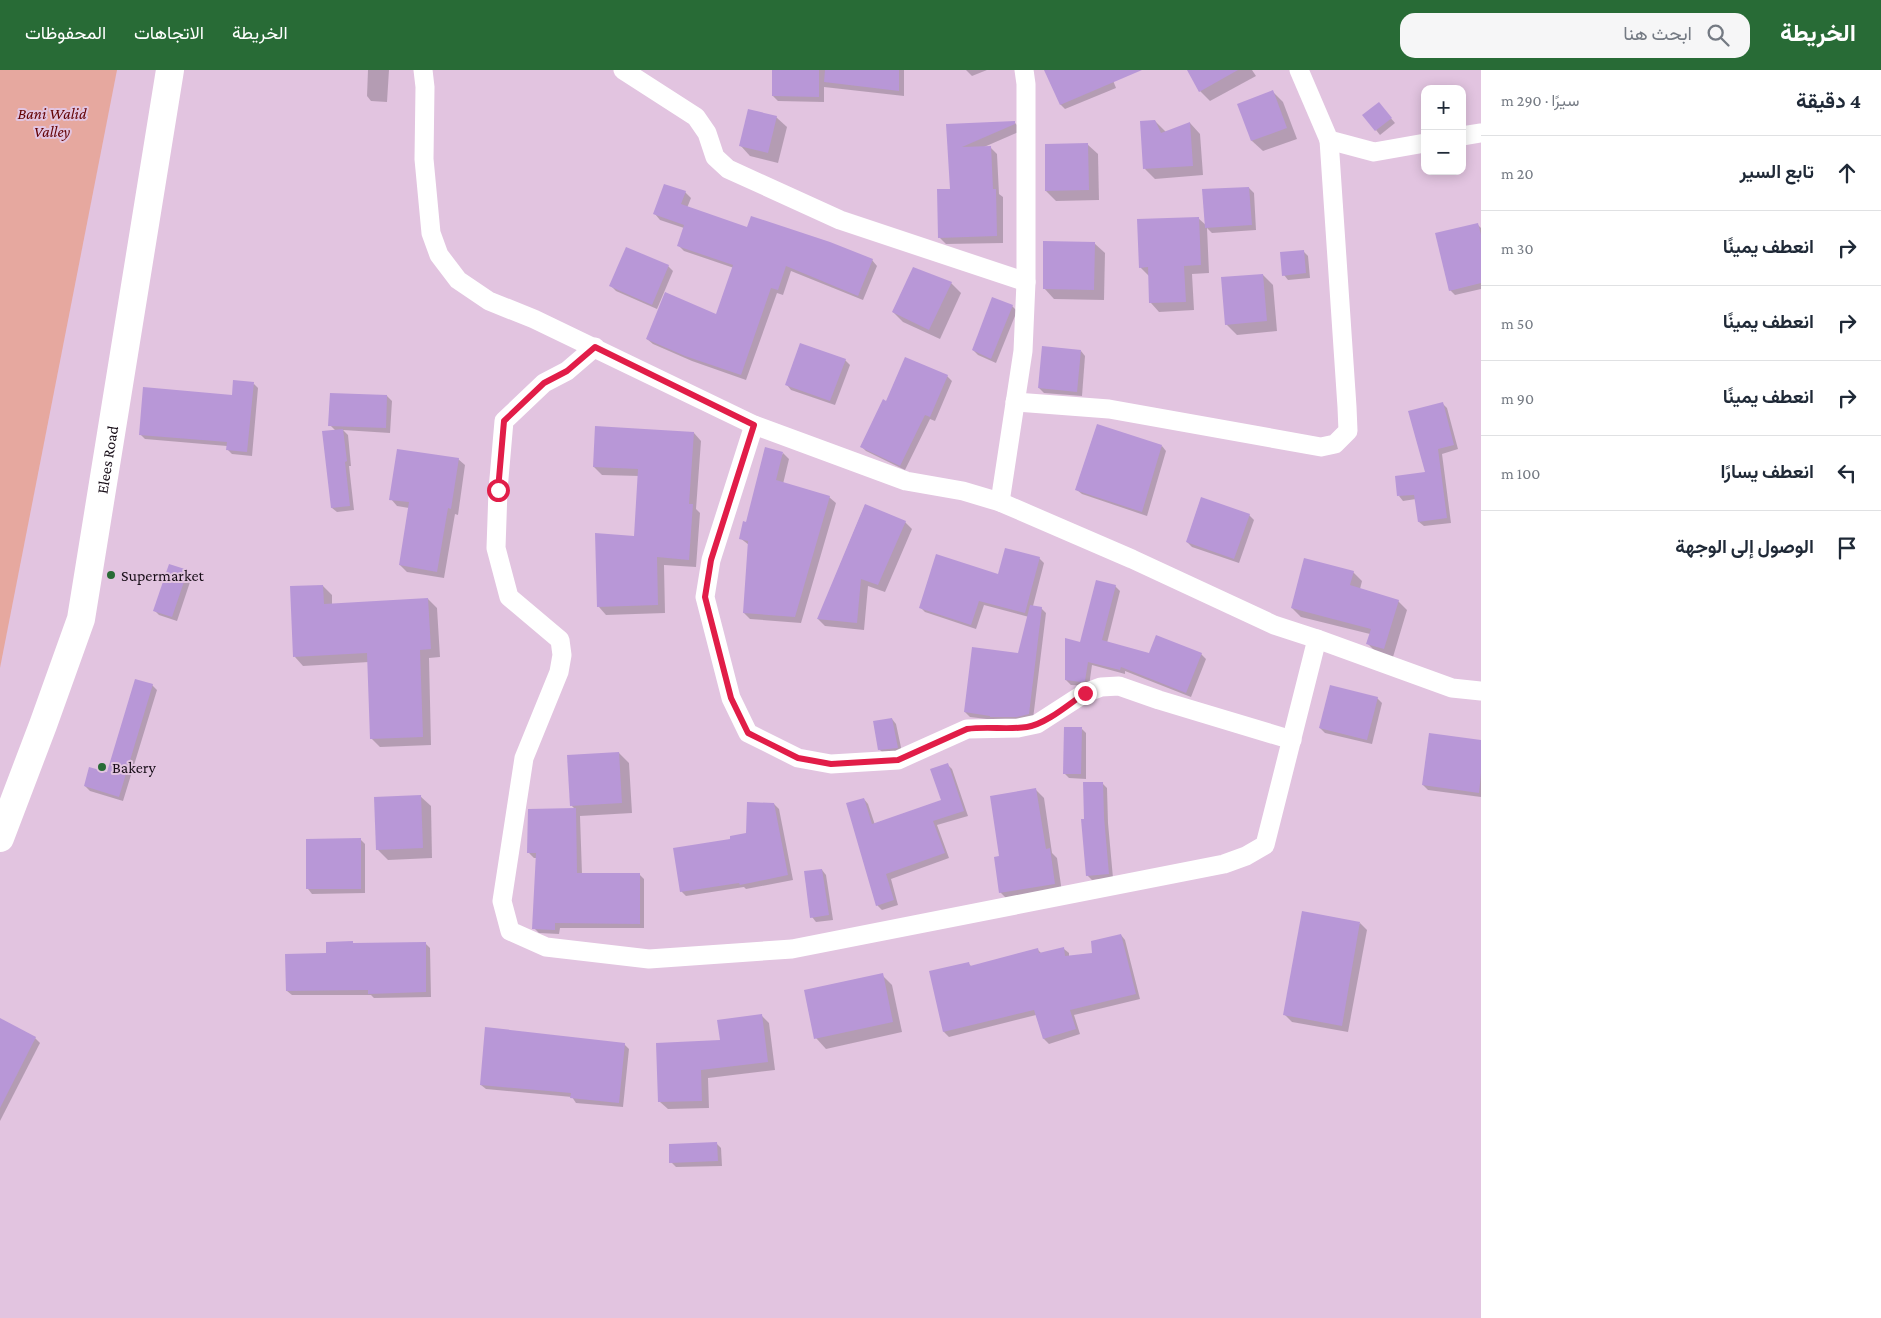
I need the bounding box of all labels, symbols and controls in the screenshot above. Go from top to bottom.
search box [1400,13,1750,58]
text: الخريطة [1780,19,1856,46]
icon: search [1704,21,1732,49]
text: المحفوظات [25,23,106,43]
text: الاتجاهات [134,23,204,43]
text: الخريطة [232,23,288,43]
text: ابحث هنا [1623,23,1692,44]
map controls [1421,85,1466,175]
button: + [1421,85,1466,130]
text: 4 دقيقة [1796,89,1861,113]
text: سيرًا · 290 m [1501,92,1579,109]
park label: Bani Walid Valley [18,105,87,141]
button: − [1421,130,1466,175]
icon: ahead [1833,159,1861,187]
text: تابع السير [1739,161,1814,182]
text: 20 m [1501,165,1534,182]
icon: right [1833,234,1861,262]
text: انعطف يمينًا [1723,236,1814,257]
text: 30 m [1501,240,1534,257]
icon: right [1833,309,1861,337]
text: انعطف يمينًا [1723,311,1814,332]
text: 50 m [1501,315,1533,332]
icon: right [1833,384,1861,412]
text: انعطف يمينًا [1723,386,1814,407]
text: 90 m [1501,390,1534,407]
street label: Elees Road [93,424,121,495]
icon: left [1833,459,1861,487]
text: انعطف يسارًا [1720,461,1814,482]
text: 100 m [1501,465,1540,482]
route start [487,479,510,502]
icon: arrive [1833,534,1861,562]
text: الوصول إلى الوجهة [1675,536,1814,557]
place label: Supermarket [121,567,204,585]
marker: Supermarket [105,569,117,581]
route end [1074,682,1097,705]
place label: Bakery [112,759,156,777]
marker: Bakery [96,761,108,773]

